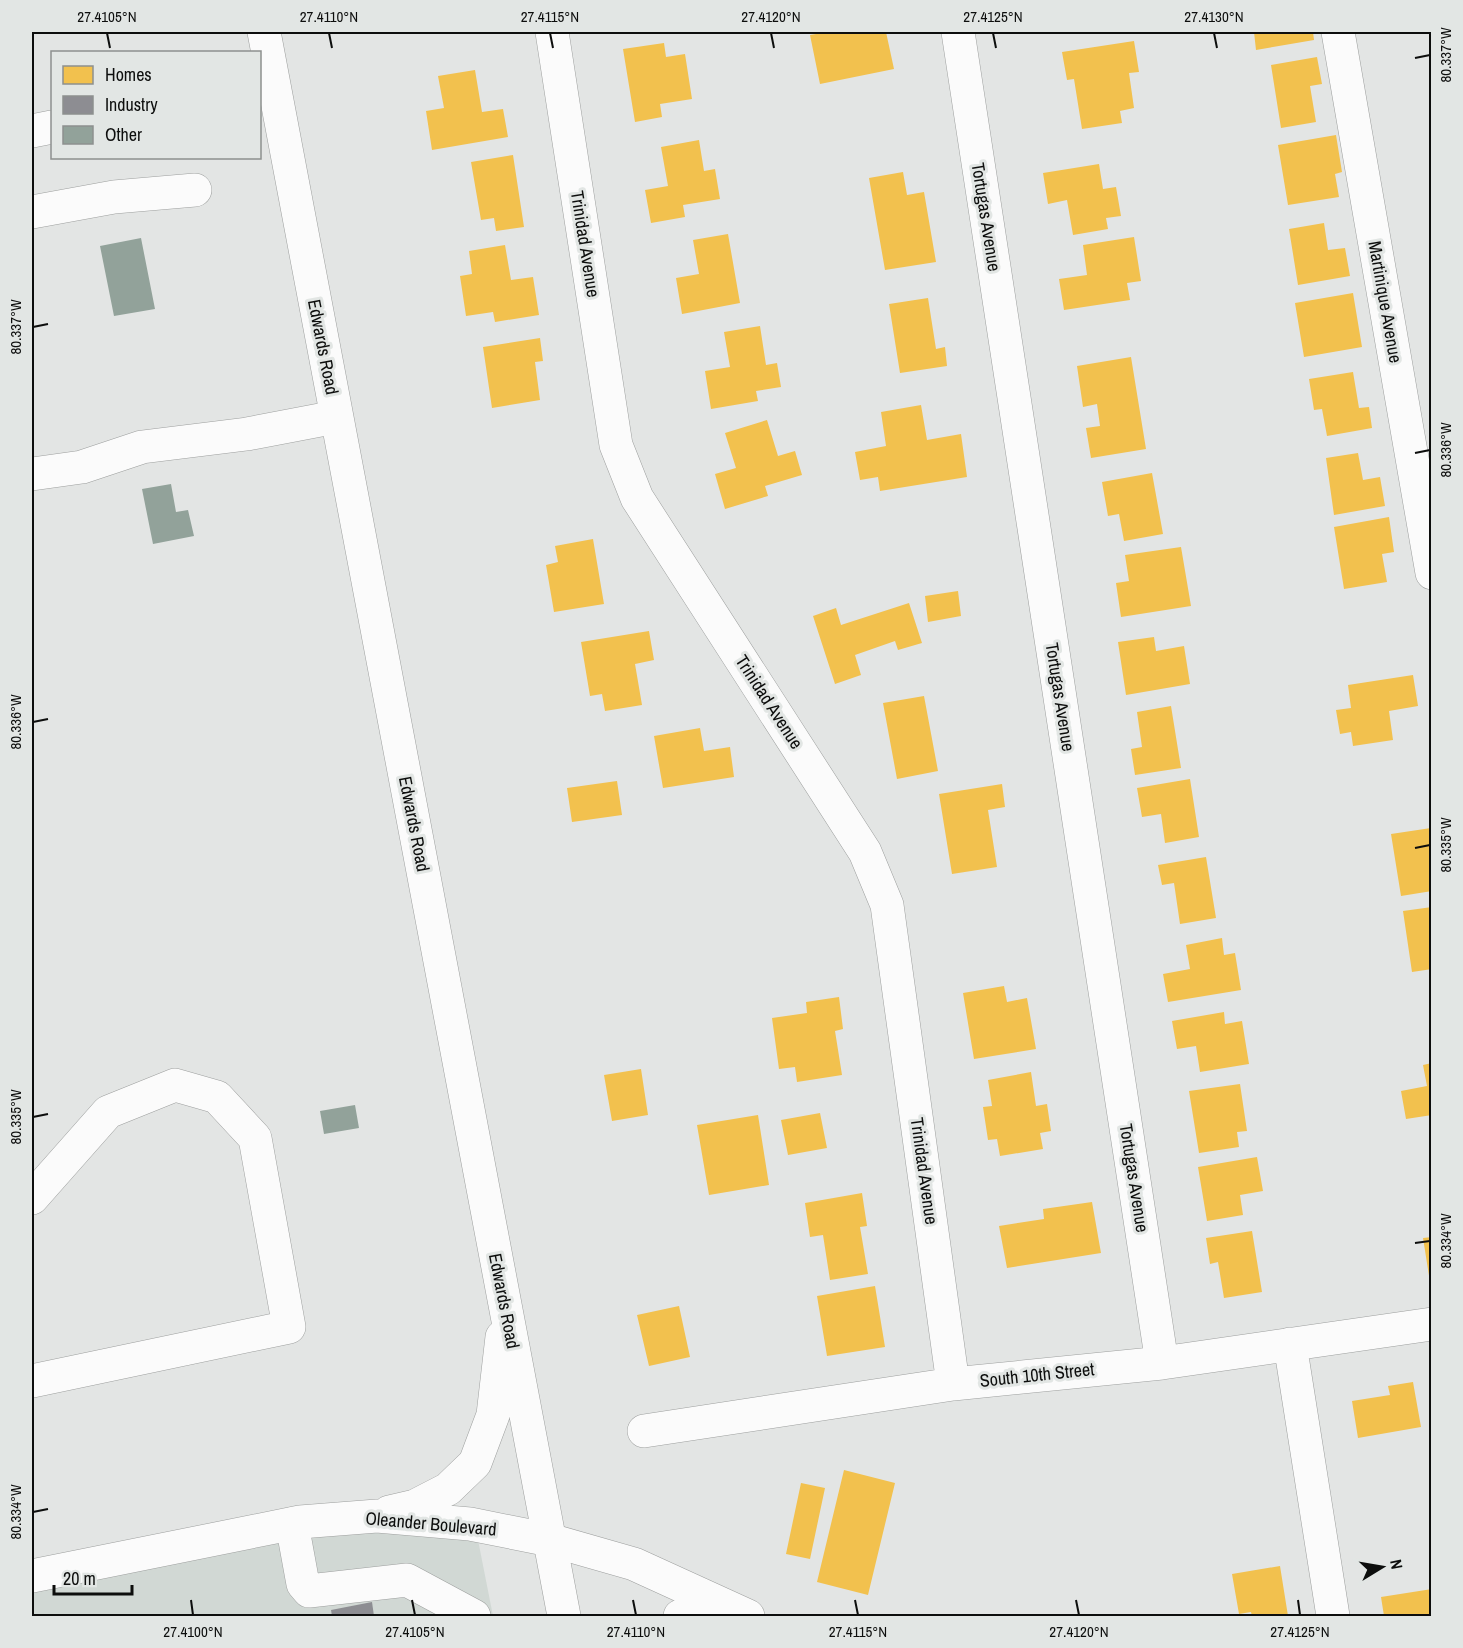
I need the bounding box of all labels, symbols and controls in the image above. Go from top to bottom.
text: 27.4105°N [77,6,137,27]
text: 27.4110°N [300,6,358,27]
text: 27.4115°N [521,6,579,27]
text: 27.4120°N [741,6,801,27]
text: 27.4125°N [963,6,1023,27]
text: 27.4130°N [1184,6,1244,27]
text: 80.337°W [1435,27,1456,83]
legend [51,51,261,159]
text: Homes [105,62,152,87]
text: Industry [105,92,158,117]
text: Other [105,122,142,147]
street label: Tortugas Avenue [966,161,1007,273]
street label: Trinidad Avenue [565,189,606,299]
street label: Martinique Avenue [1362,239,1409,365]
street label: Edwards Road [302,297,345,397]
text: 80.337°W [5,299,26,355]
text: 80.336°W [1435,422,1456,478]
street label: Tortugas Avenue [1040,641,1081,753]
street label: Trinidad Avenue [730,650,809,754]
text: 80.336°W [5,694,26,750]
street label: Edwards Road [393,774,436,874]
text: 80.335°W [1435,817,1456,873]
text: 80.335°W [5,1089,26,1145]
street label: Trinidad Avenue [905,1116,944,1226]
street label: Tortugas Avenue [1114,1122,1155,1234]
text: 80.334°W [1435,1213,1456,1269]
street label: Edwards Road [483,1251,526,1351]
street label: South 10th Street [979,1356,1095,1393]
text: 80.334°W [5,1484,26,1540]
street label: Oleander Boulevard [365,1505,498,1542]
north arrow [1352,1537,1412,1597]
text: N [1385,1557,1408,1571]
scale bar [54,1558,132,1596]
text: 20 m [63,1566,96,1591]
text: 27.4100°N [163,1621,223,1642]
text: 27.4105°N [385,1621,445,1642]
text: 27.4110°N [607,1621,665,1642]
text: 27.4115°N [829,1621,887,1642]
text: 27.4120°N [1049,1621,1109,1642]
text: 27.4125°N [1270,1621,1330,1642]

